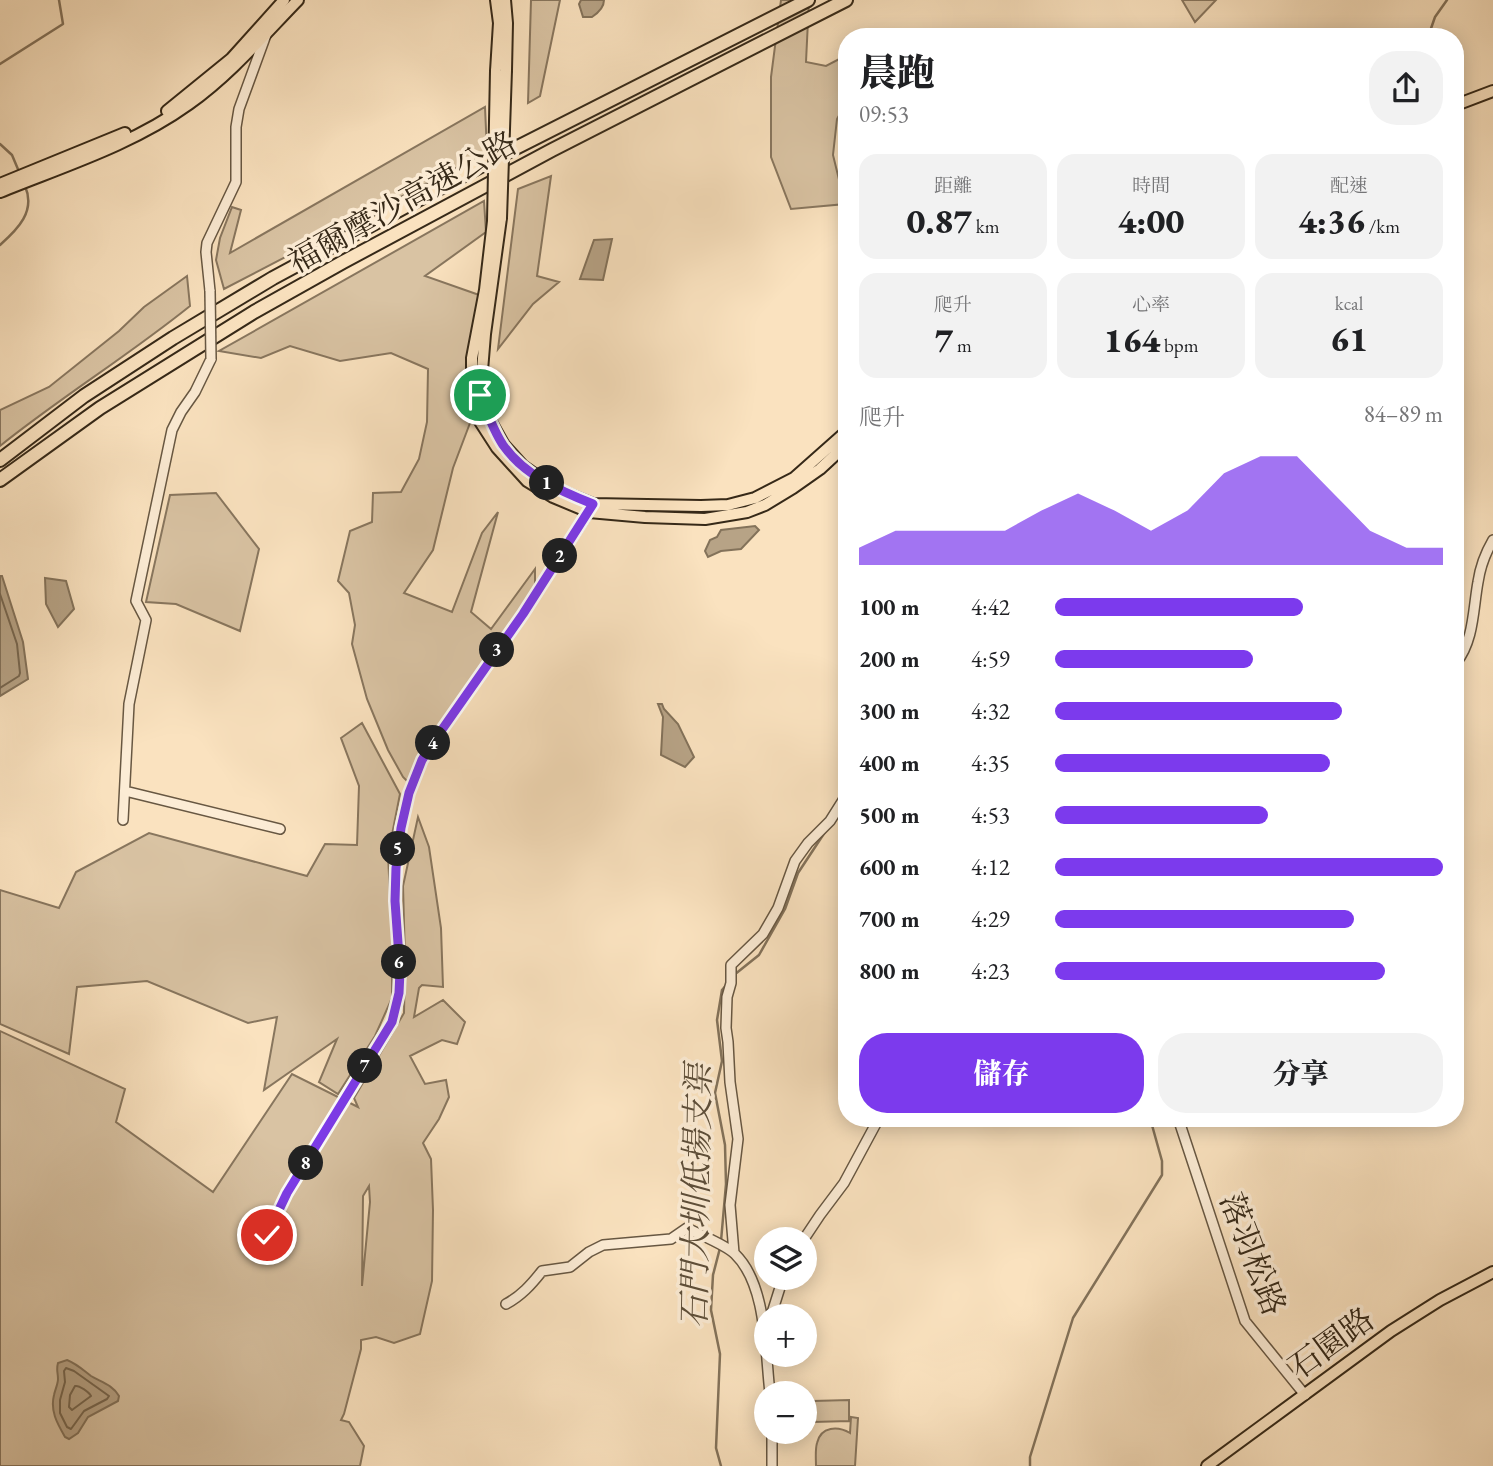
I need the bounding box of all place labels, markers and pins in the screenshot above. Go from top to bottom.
pin [450,365,510,425]
pin: 1 [530,466,564,500]
pin: 2 [542,538,578,574]
pin: 3 [480,632,514,668]
pin: 4 [416,726,450,760]
pin: 5 [380,832,416,866]
pin: 6 [382,944,416,979]
pin: 7 [348,1048,382,1084]
pin: 8 [288,1146,324,1180]
pin [237,1205,297,1265]

